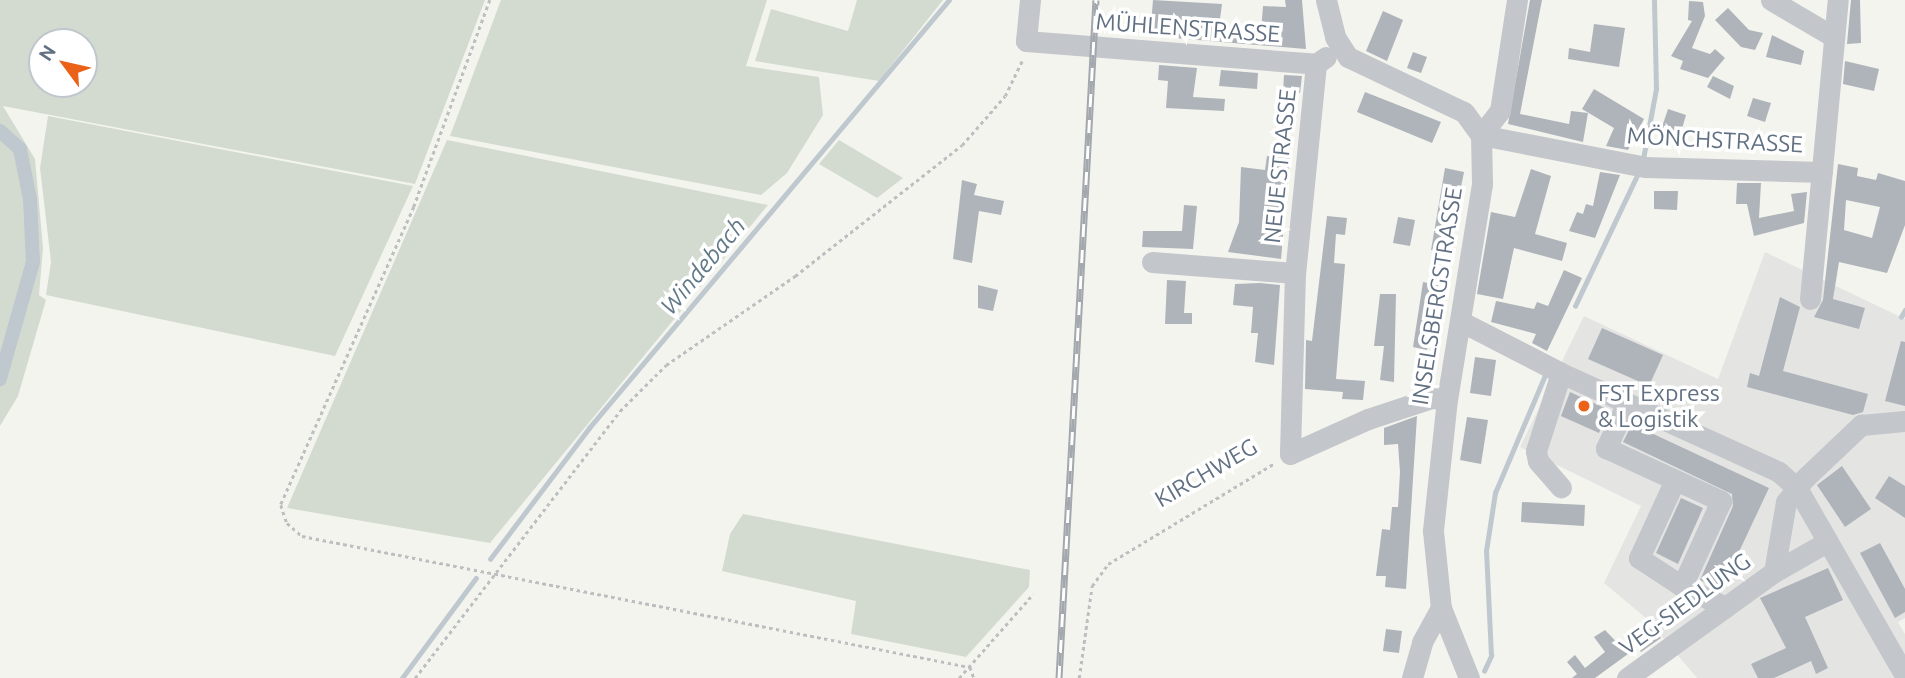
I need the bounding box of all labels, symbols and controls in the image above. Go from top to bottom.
street label: MÜHLENSTRASSE [1095,8,1281,48]
north arrow [28,28,98,98]
text: N [34,41,60,65]
street label: NEUE STRASSE [1258,87,1302,245]
street label: MÖNCHSTRASSE [1626,122,1804,158]
street label: INSELSBERGSTRASSE [1406,185,1468,407]
water label: Windebach [654,212,752,320]
place label: FST Express & Logistik [1598,379,1720,433]
marker: FST Express & Logistik [1576,398,1592,414]
street label: KIRCHWEG [1150,433,1262,513]
street label: VEG-SIEDLUNG [1614,547,1756,661]

